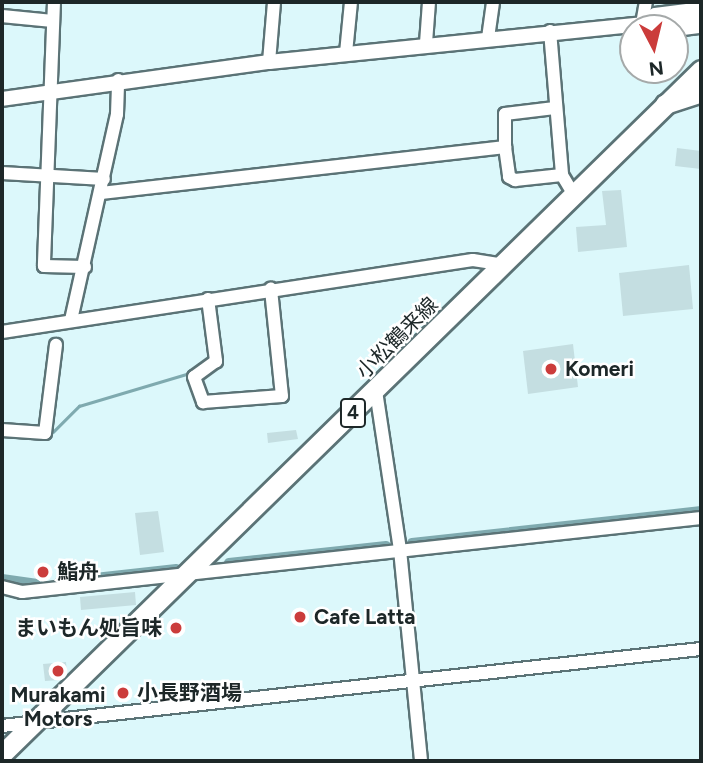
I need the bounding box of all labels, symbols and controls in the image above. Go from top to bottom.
north arrow [619,14,689,84]
text: N [648,56,665,81]
street label: 小松鶴来線 [351,292,443,384]
place label: Komeri [565,356,634,382]
marker: Komeri [543,361,559,377]
road number: 4 [339,398,367,428]
place label: 鮨舟 [57,559,99,585]
marker: 鮨舟 [35,564,51,580]
place label: Cafe Latta [314,604,415,630]
marker: Cafe Latta [292,609,308,625]
place label: まいもん処旨味 [15,615,162,641]
marker: まいもん処旨味 [168,620,184,636]
marker: Murakami Motors [50,663,66,679]
place label: 小長野酒場 [137,680,242,706]
place label: Murakami Motors [11,682,105,732]
marker: 小長野酒場 [115,685,131,701]

